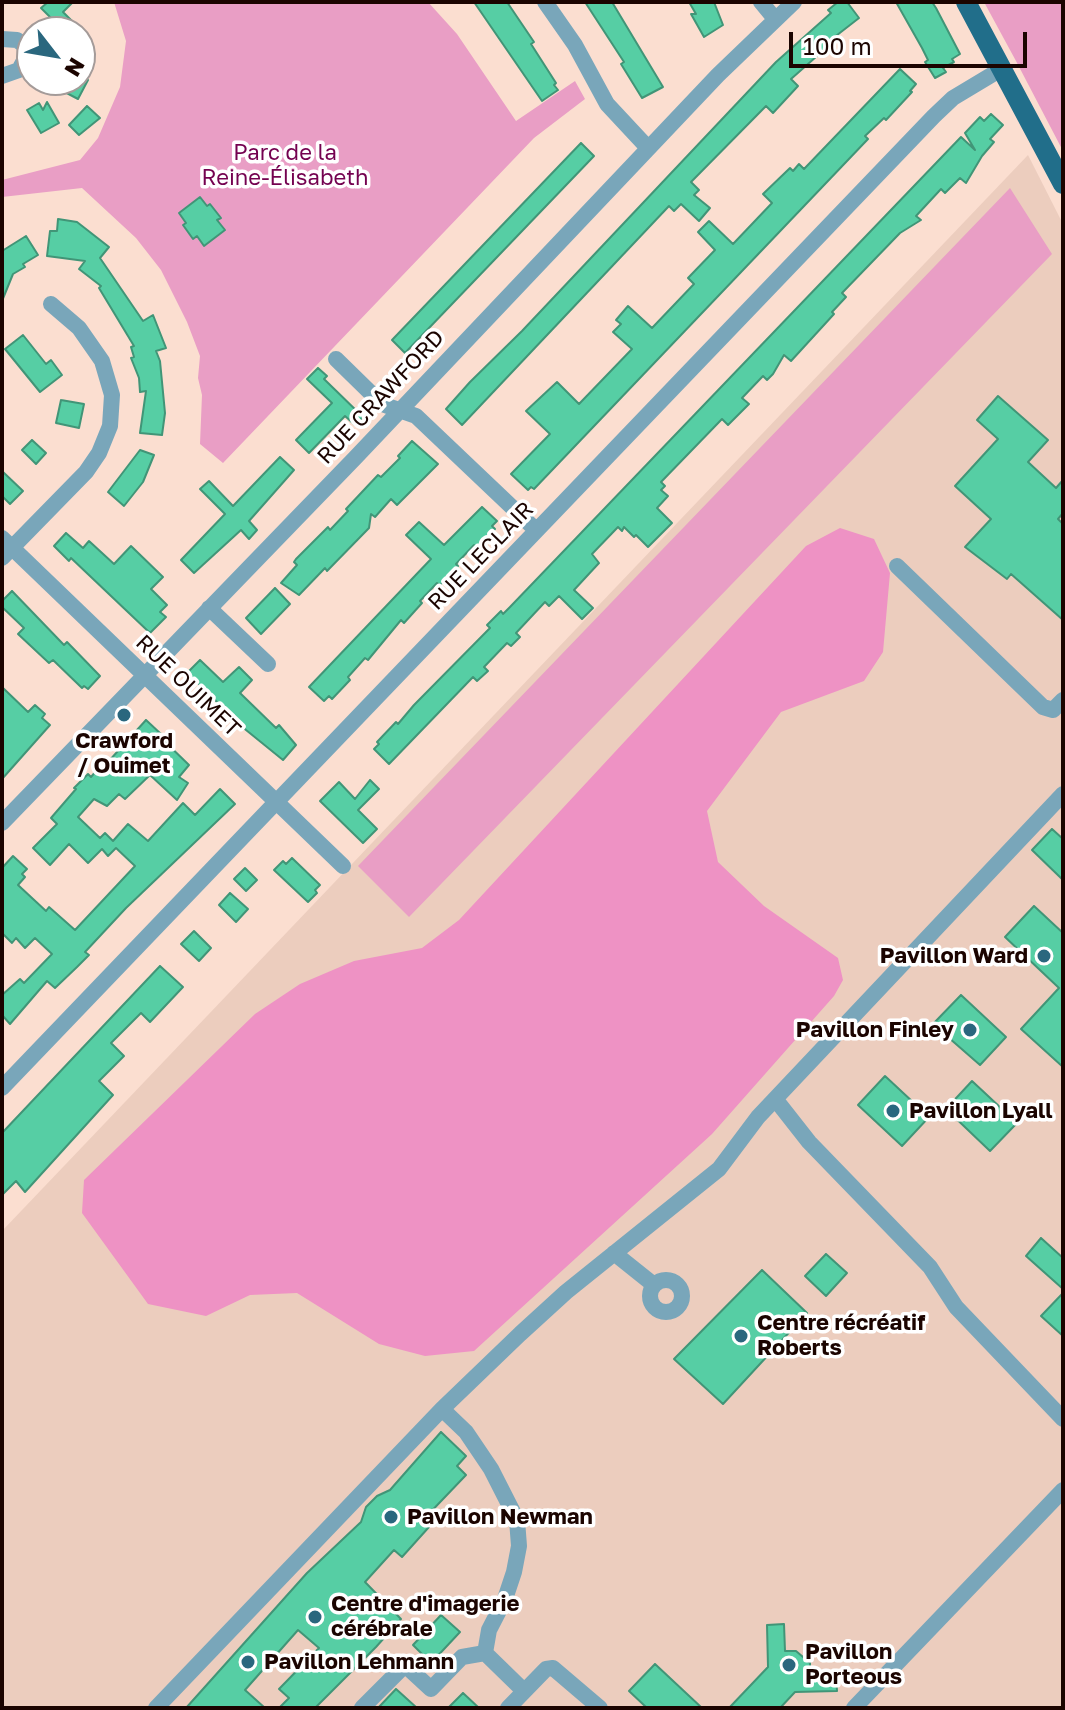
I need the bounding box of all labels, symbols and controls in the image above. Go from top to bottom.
north arrow [16,16,96,96]
scale bar [793,16,1031,66]
text: 100 m [803,31,872,60]
text: N [59,53,91,82]
park label: Parc de la Reine-Élisabeth [201,140,369,192]
street label: RUE CRAWFORD [312,324,450,470]
street label: RUE LECLAIR [423,496,539,616]
street label: RUE OUIMET [130,630,246,742]
marker: Crawford / Ouimet [115,706,133,724]
place label: Crawford / Ouimet [75,728,173,780]
place label: Pavillon Ward [880,943,1028,969]
marker: Pavillon Ward [1035,947,1053,965]
place label: Pavillon Finley [796,1017,954,1043]
marker: Pavillon Finley [961,1021,979,1039]
place label: Pavillon Lyall [909,1098,1053,1124]
marker: Pavillon Lyall [884,1102,902,1120]
place label: Centre récréatif Roberts [757,1310,925,1362]
marker: Centre récréatif Roberts [732,1327,750,1345]
place label: Pavillon Newman [407,1504,593,1530]
marker: Pavillon Newman [382,1508,400,1526]
place label: Centre d'imagerie cérébrale [331,1591,519,1642]
marker: Centre d'imagerie cérébrale [306,1608,324,1626]
place label: Pavillon Porteous [805,1639,902,1690]
place label: Pavillon Lehmann [264,1649,454,1675]
marker: Pavillon Lehmann [239,1653,257,1671]
marker: Pavillon Porteous [780,1656,798,1674]

